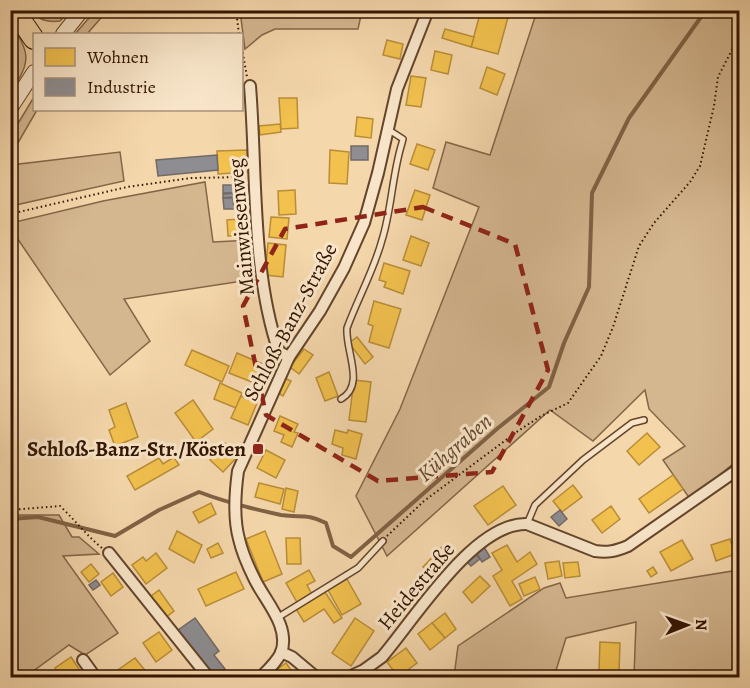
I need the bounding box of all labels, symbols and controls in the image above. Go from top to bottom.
legend [33,33,243,111]
text: Wohnen [86,45,149,69]
text: Industrie [87,75,156,99]
street label: Mainwiesenweg [221,157,261,297]
street label: Schloß-Banz-Straße [237,238,343,406]
water label: Kühgraben [411,407,499,489]
place label: Schloß-Banz-Str./Kösten [27,435,246,463]
marker: Schloß-Banz-Str./Kösten [251,442,265,456]
street label: Heidestraße [371,536,461,636]
north arrow [657,595,717,655]
text: N [690,619,712,631]

